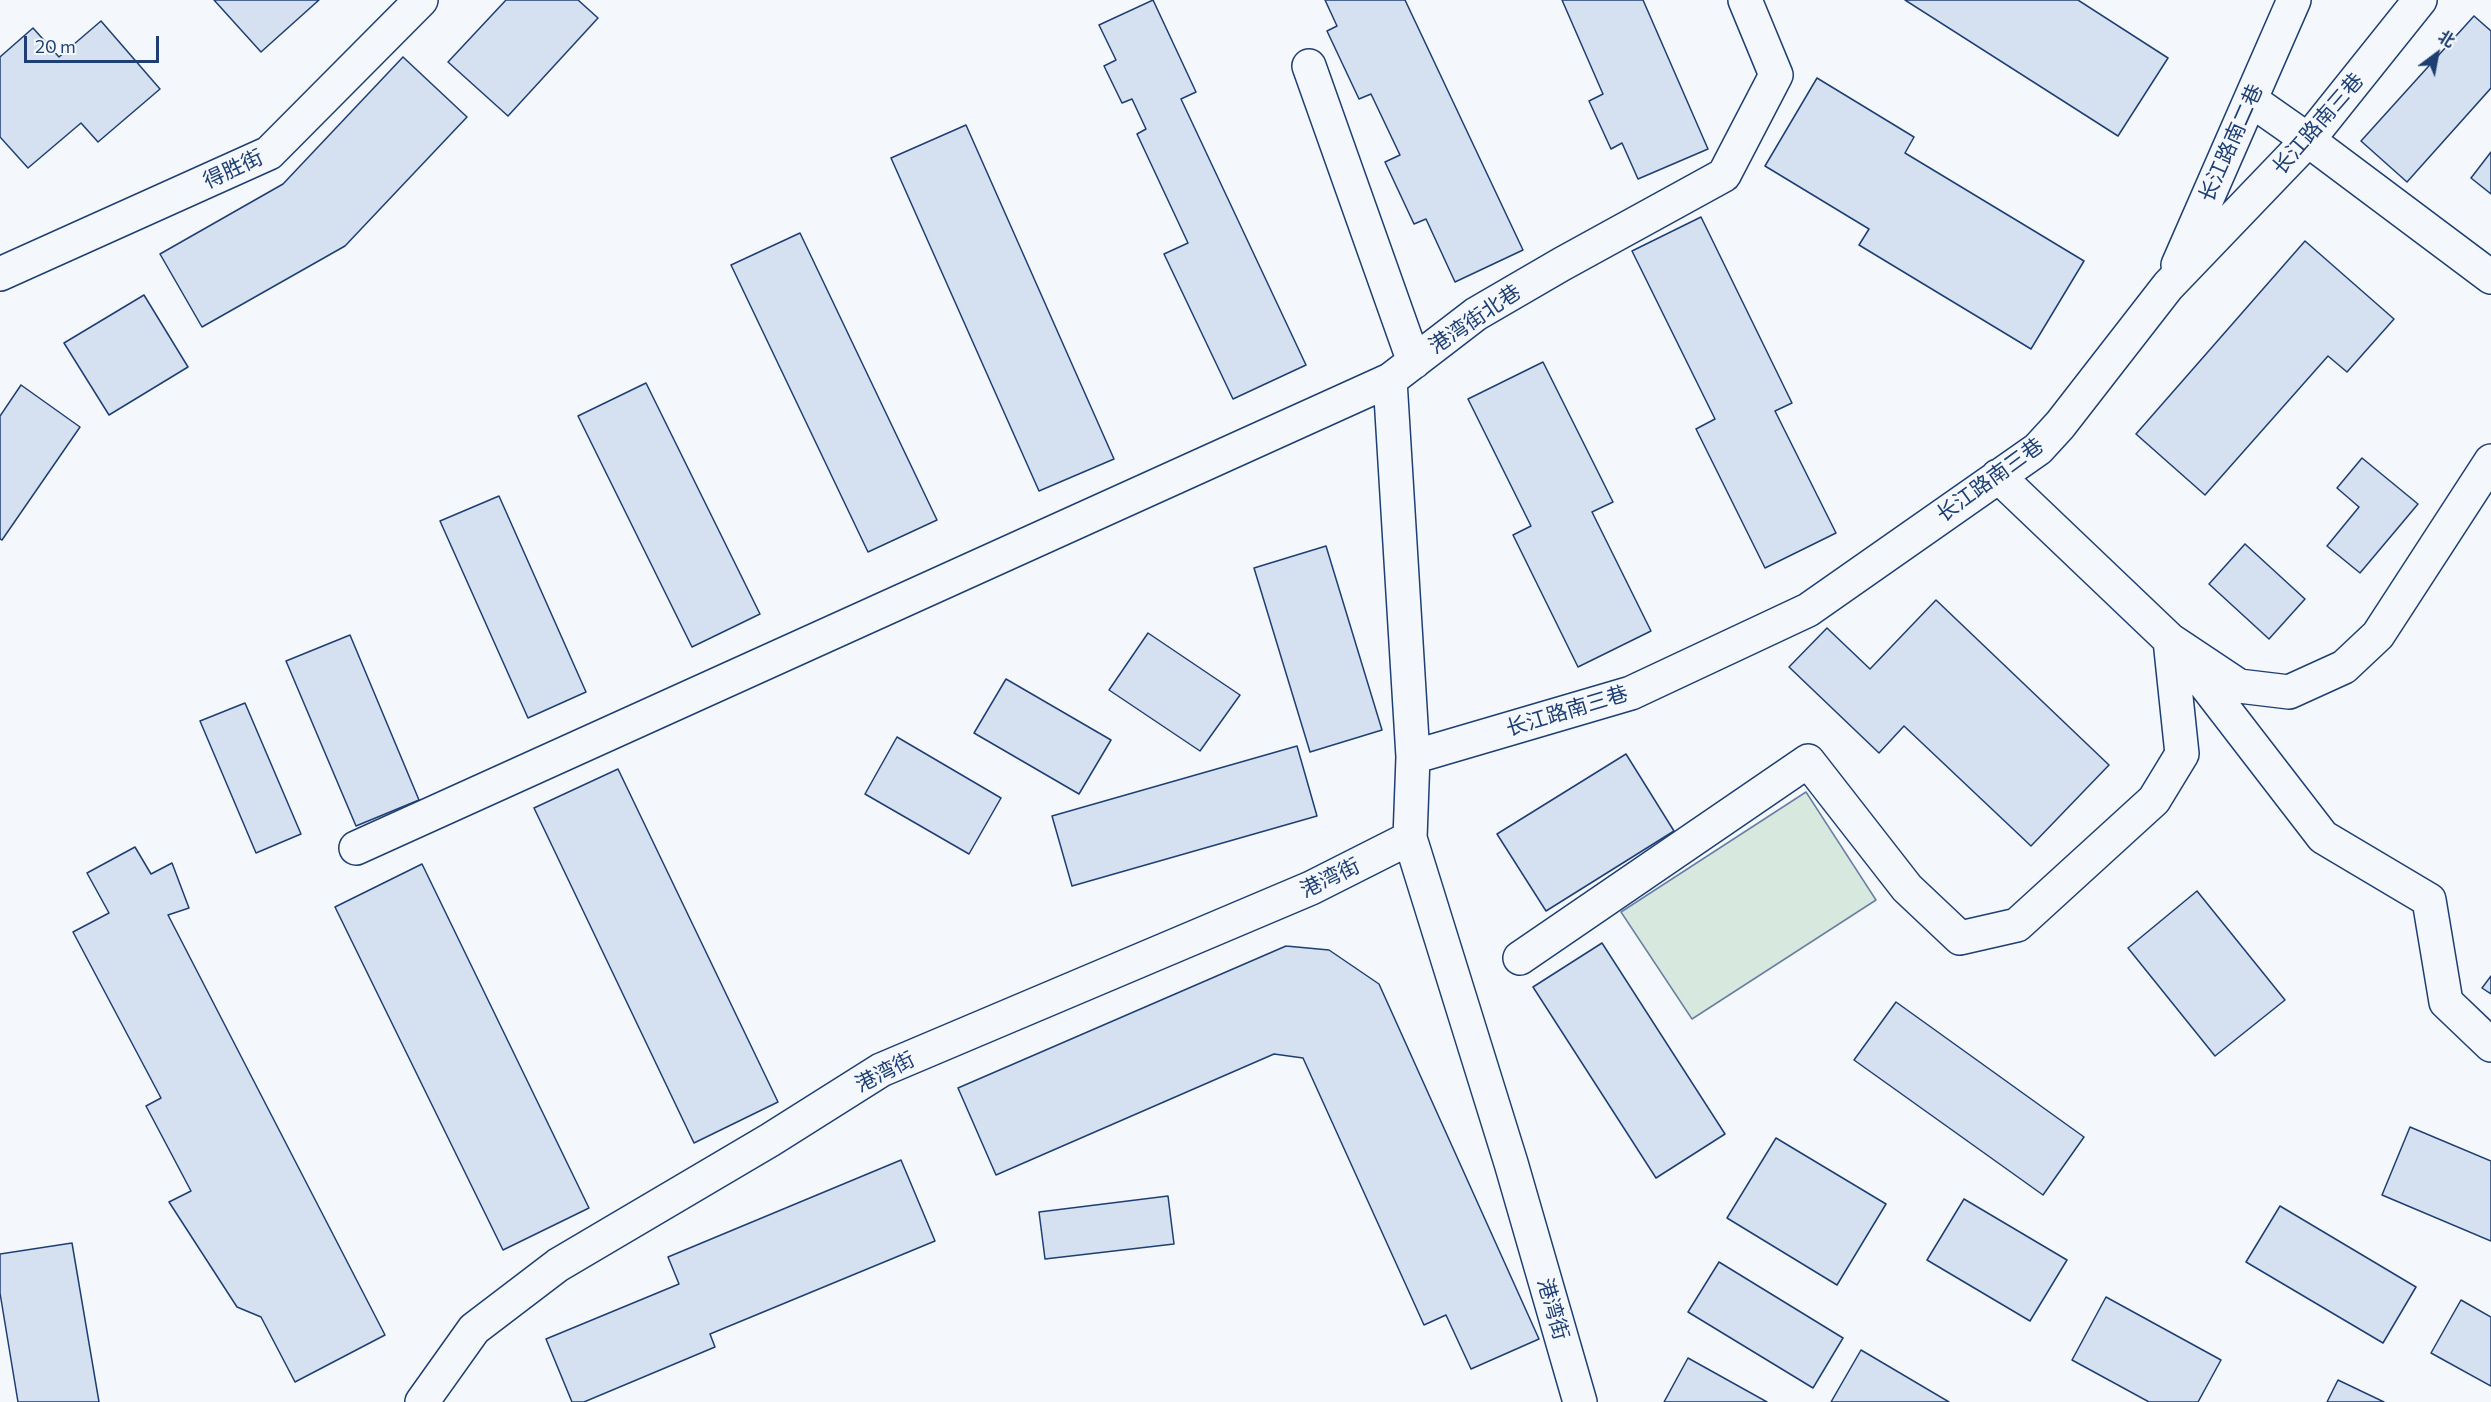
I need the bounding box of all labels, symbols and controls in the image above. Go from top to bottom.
scale bar [27,24,162,62]
north arrow [2407,24,2467,84]
text: 北 [2435,26,2459,51]
text: 20 m [35,35,76,57]
street label: 长江路南三巷 [2267,68,2369,180]
street label: 长江路南二巷 [2194,80,2268,206]
street label: 得胜街 [199,144,267,194]
street label: 港湾街北巷 [1424,279,1526,359]
street label: 长江路南三巷 [1932,433,2048,527]
street label: 长江路南三巷 [1503,681,1631,741]
street label: 港湾街 [1296,853,1364,903]
street label: 港湾街 [851,1046,919,1098]
street label: 港湾街 [1532,1275,1574,1343]

